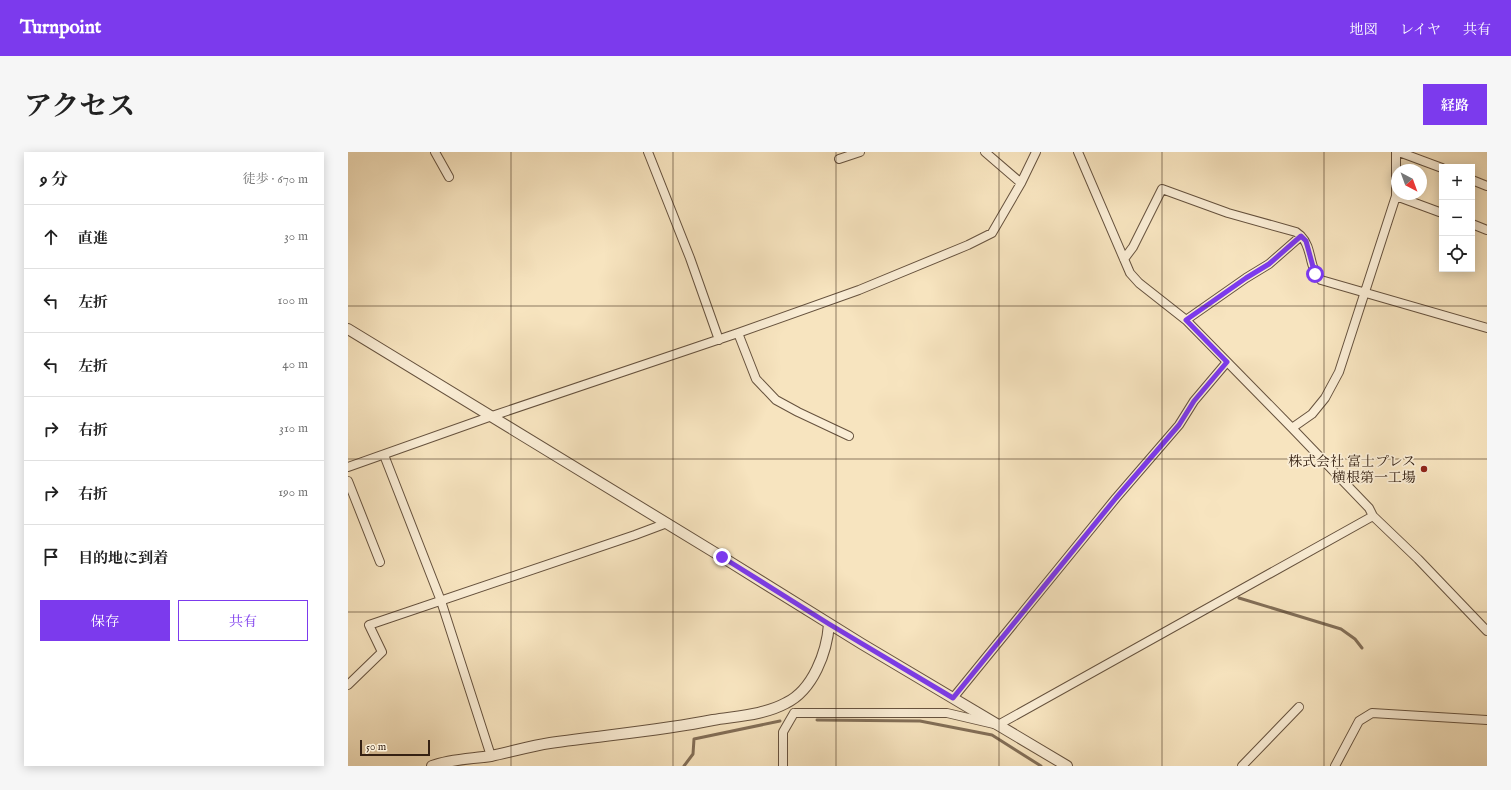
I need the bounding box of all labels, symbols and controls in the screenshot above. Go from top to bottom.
text: Turnpoint [20,16,101,40]
text: 地図 [1350,21,1378,39]
text: レイヤ [1400,21,1441,39]
text: 共有 [1463,21,1491,39]
button: 経路 [1423,84,1487,125]
text: アクセス [24,90,135,125]
north arrow [1391,164,1427,200]
map controls [1439,164,1475,272]
button: + [1439,164,1475,200]
text: 9 分 [40,170,68,191]
text: 徒歩 · 670 m [243,171,308,188]
button: − [1439,200,1475,236]
icon: ahead [40,226,62,248]
text: 30 m [284,228,308,245]
text: 直進 [78,229,108,248]
button: locate [1439,236,1475,272]
route start [1306,265,1324,283]
icon: left [40,290,62,312]
text: 100 m [278,292,308,309]
text: 左折 [78,293,108,312]
icon: left [40,354,62,376]
text: 40 m [282,356,308,373]
text: 左折 [78,357,108,376]
icon: right [40,418,62,440]
text: 310 m [279,420,308,437]
text: 右折 [78,421,108,440]
place label: 株式会社 富士プレス 横根第一工場 [1288,453,1416,487]
marker: 株式会社 富士プレス 横根第一工場 [1419,464,1429,474]
icon: right [40,482,62,504]
text: 190 m [278,484,308,501]
text: 右折 [78,485,108,504]
icon: arrive [40,546,62,568]
route end [713,548,731,566]
text: 目的地に到着 [78,549,168,568]
button: 保存 [40,600,170,641]
button: 共有 [178,600,308,641]
scale bar [360,738,430,757]
text: 50 m [366,740,386,754]

